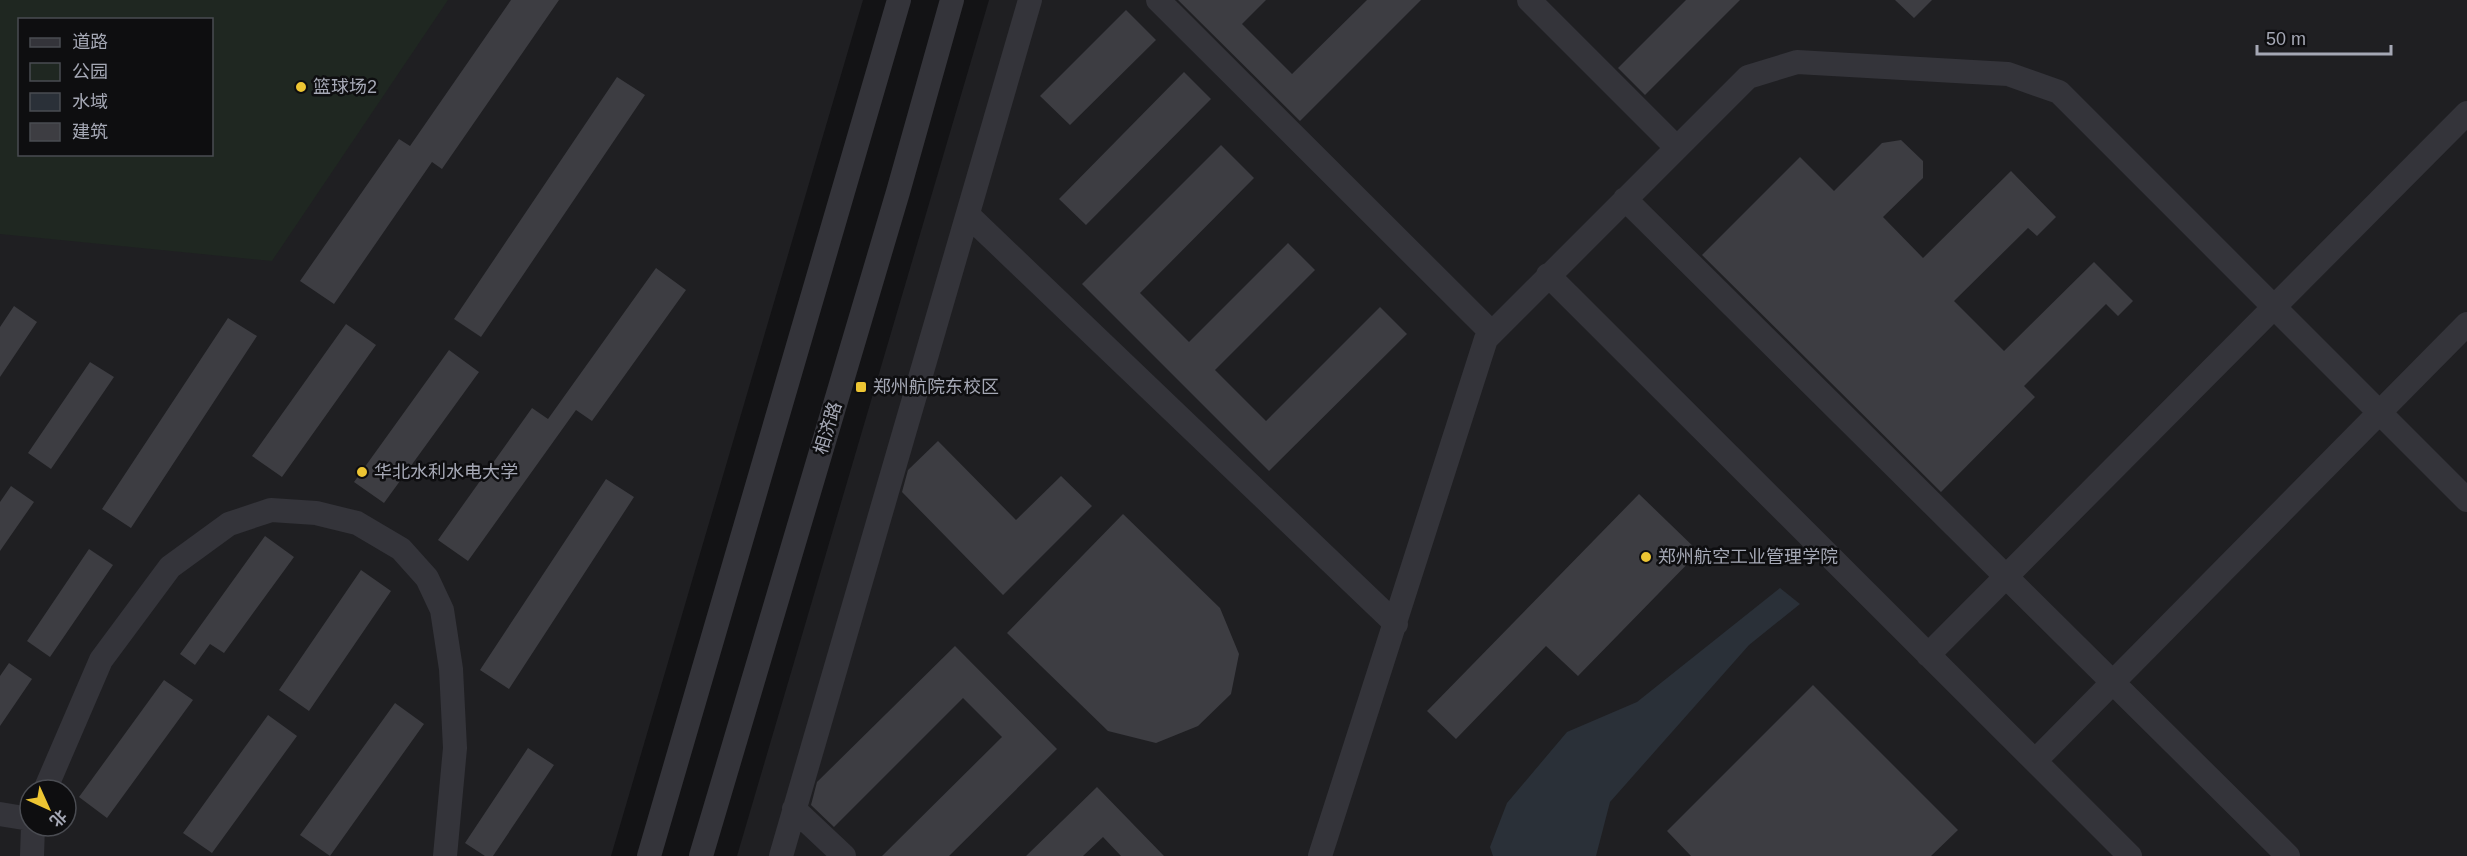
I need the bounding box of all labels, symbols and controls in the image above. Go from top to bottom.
legend [18,18,213,156]
scale bar [2257,18,2390,56]
text: 50 m [2266,29,2306,49]
text: 道路 [72,32,108,52]
text: 公园 [72,62,108,82]
place label: 篮球场2 [313,77,377,97]
marker: 篮球场2 [294,80,308,94]
text: 水域 [72,92,108,112]
text: 建筑 [72,122,108,142]
place label: 郑州航院东校区 [873,377,999,397]
marker: 郑州航院东校区 [854,380,868,394]
street label: 相济路 [811,399,845,457]
place label: 华北水利水电大学 [374,462,518,482]
marker: 华北水利水电大学 [355,465,369,479]
place label: 郑州航空工业管理学院 [1658,547,1838,567]
marker: 郑州航空工业管理学院 [1639,550,1653,564]
north arrow [18,778,78,838]
text: 北 [47,807,70,830]

